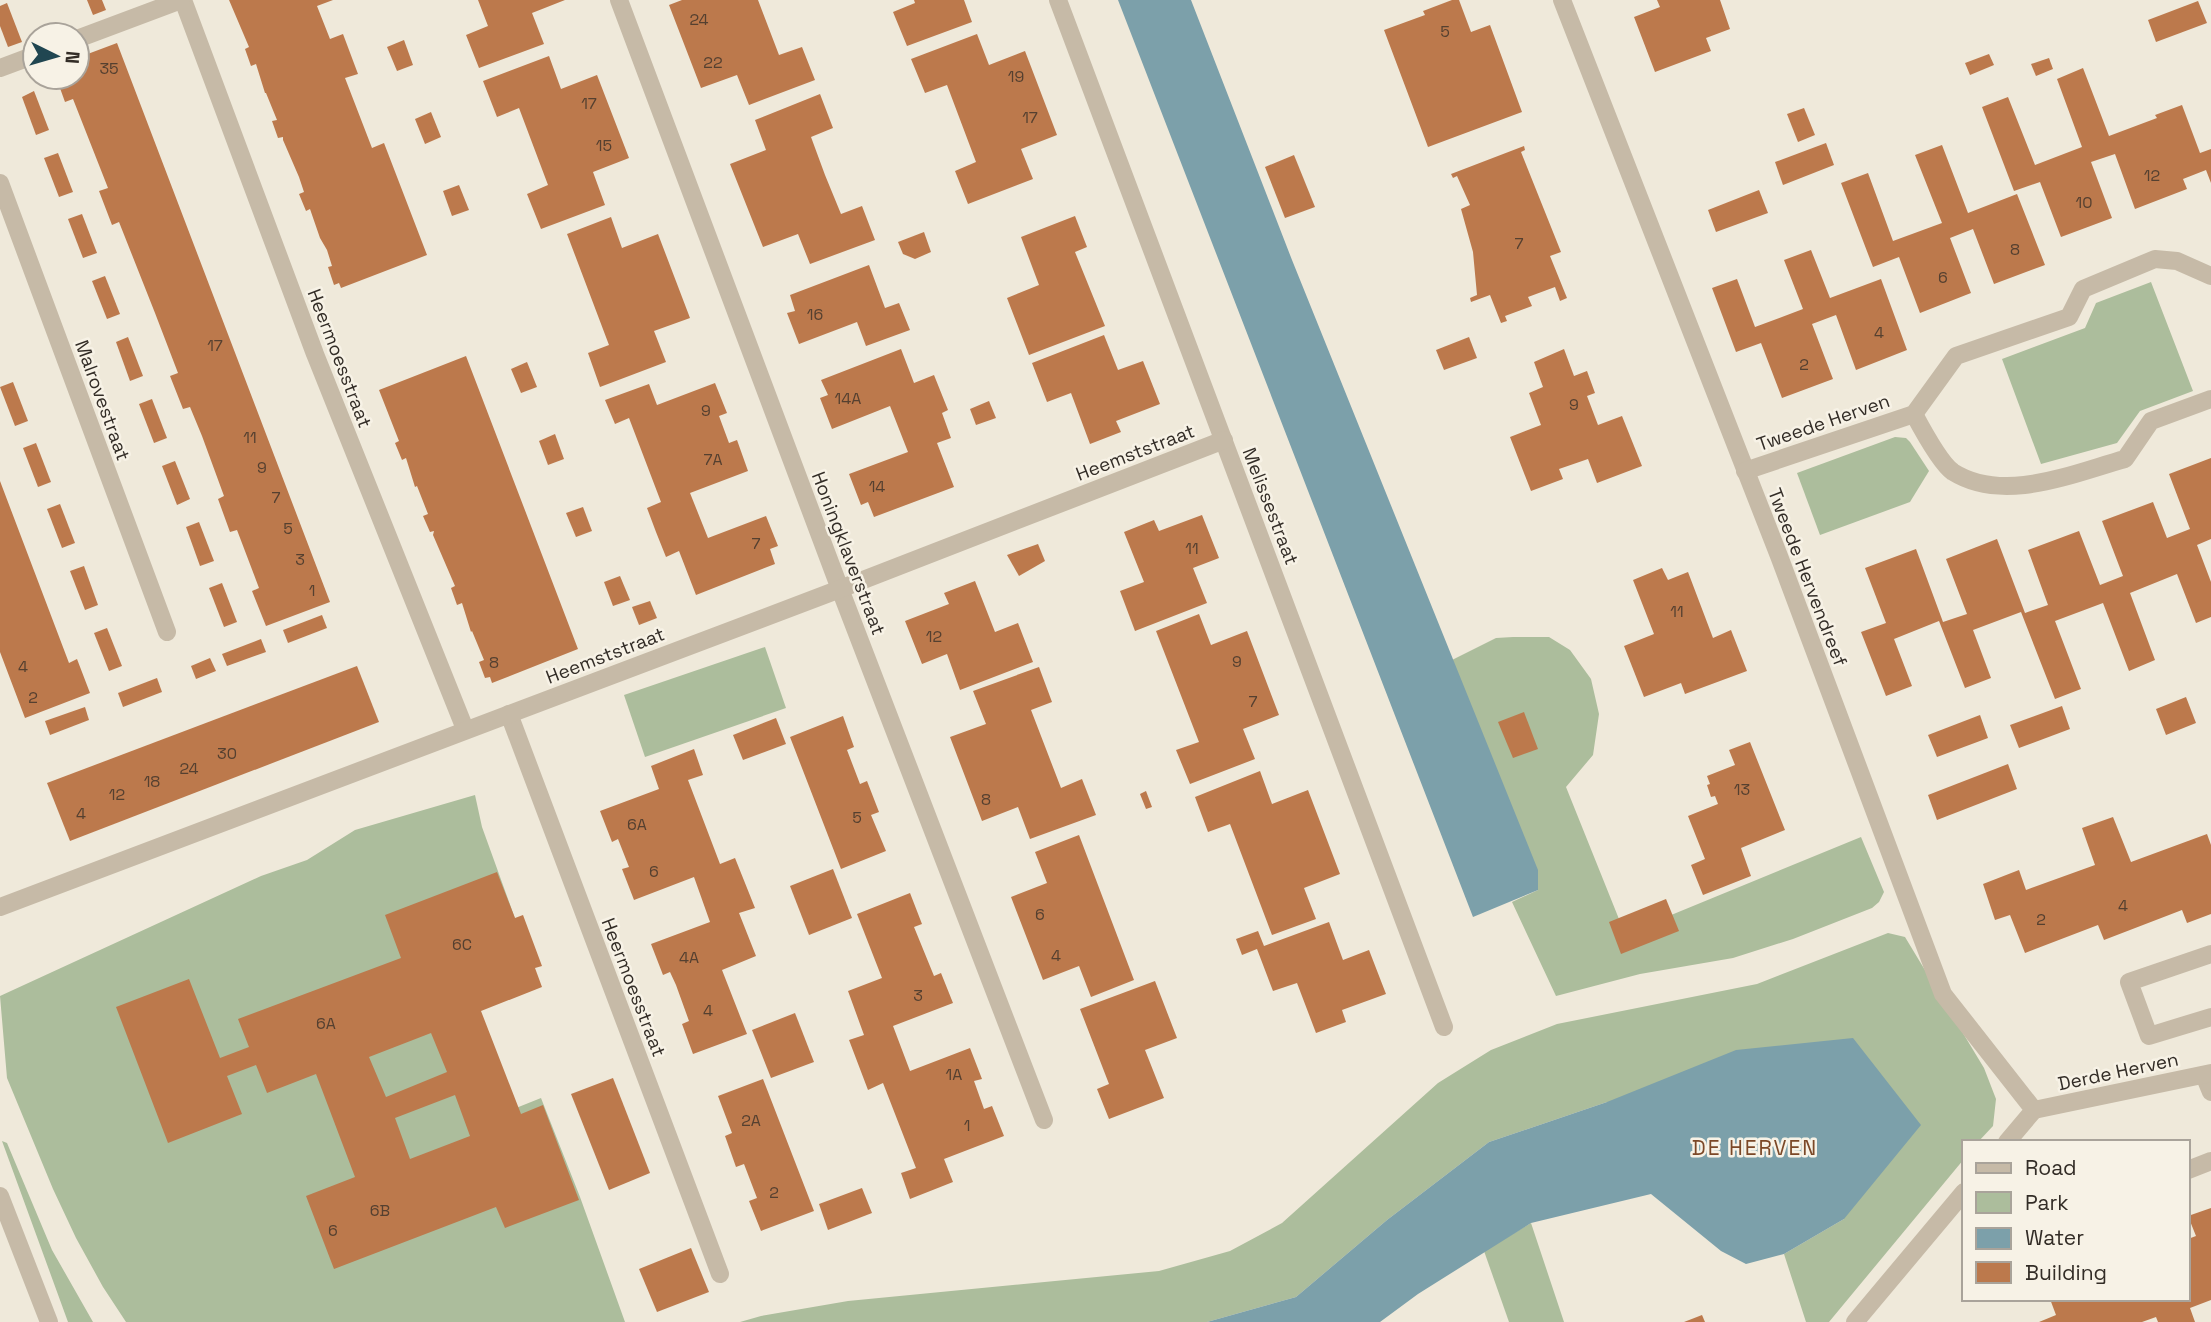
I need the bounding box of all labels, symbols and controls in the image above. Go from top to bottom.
house number: 24 [689,9,709,30]
north arrow [21,21,91,91]
house number: 5 [1440,21,1450,42]
text: N [59,50,85,65]
house number: 22 [703,52,723,73]
house number: 35 [99,58,119,79]
house number: 19 [1008,66,1024,87]
house number: 17 [581,93,597,114]
house number: 17 [1022,107,1038,128]
house number: 15 [596,135,612,156]
house number: 12 [2144,165,2160,186]
house number: 10 [2076,192,2092,213]
house number: 7 [1514,233,1524,254]
house number: 8 [2010,239,2020,260]
house number: 6 [1938,267,1948,288]
street label: Heermoesstraat [302,285,378,431]
house number: 16 [807,304,823,325]
house number: 4 [1874,322,1884,343]
house number: 17 [207,335,223,356]
street label: Malrovestraat [69,336,136,464]
house number: 2 [1799,354,1809,375]
house number: 14A [835,388,861,409]
street label: Tweede Herven [1753,388,1893,457]
house number: 9 [1569,394,1579,415]
house number: 9 [701,400,711,421]
street label: Heemststraat [1072,418,1198,487]
house number: 11 [243,427,257,448]
street label: Melissestraat [1237,444,1304,568]
house number: 7A [703,449,723,470]
house number: 9 [257,457,267,478]
street label: Honingklaverstraat [806,468,891,638]
house number: 14 [869,476,885,497]
street label: Tweede Hervendreef [1762,485,1853,670]
house number: 7 [271,487,281,508]
house number: 5 [283,518,293,539]
house number: 7 [751,533,761,554]
house number: 11 [1185,538,1199,559]
house number: 3 [295,549,305,570]
house number: 1 [309,580,315,601]
house number: 11 [1670,601,1684,622]
street label: Heemststraat [542,621,668,690]
house number: 12 [926,626,942,647]
house number: 9 [1232,651,1242,672]
house number: 8 [489,652,499,673]
house number: 4 [18,656,28,677]
house number: 2 [28,687,38,708]
house number: 7 [1248,691,1258,712]
house number: 30 [217,743,237,764]
house number: 24 [179,758,199,779]
house number: 18 [144,771,160,792]
house number: 13 [1734,779,1750,800]
house number: 12 [109,784,125,805]
house number: 8 [981,789,991,810]
house number: 4 [76,803,86,824]
house number: 5 [852,807,862,828]
house number: 6A [627,814,647,835]
house number: 6 [649,861,659,882]
house number: 4 [2118,895,2128,916]
house number: 6 [1035,904,1045,925]
house number: 2 [2036,909,2046,930]
street label: Heermoesstraat [596,914,672,1060]
house number: 6C [452,934,472,955]
house number: 4 [1051,945,1061,966]
house number: 4A [679,947,699,968]
house number: 3 [913,985,923,1006]
house number: 4 [703,1000,713,1021]
house number: 6A [316,1013,336,1034]
street label: Derde Herven [2056,1047,2181,1096]
house number: 1A [946,1064,962,1085]
house number: 2A [741,1110,761,1131]
house number: 1 [964,1115,970,1136]
district label: DE HERVEN [1692,1134,1818,1161]
legend [1962,1140,2190,1301]
text: Road [2025,1154,2077,1181]
house number: 2 [769,1182,779,1203]
text: Park [2025,1189,2069,1216]
house number: 6B [370,1200,390,1221]
house number: 6 [328,1220,338,1241]
text: Water [2025,1224,2084,1251]
text: Building [2025,1259,2107,1286]

